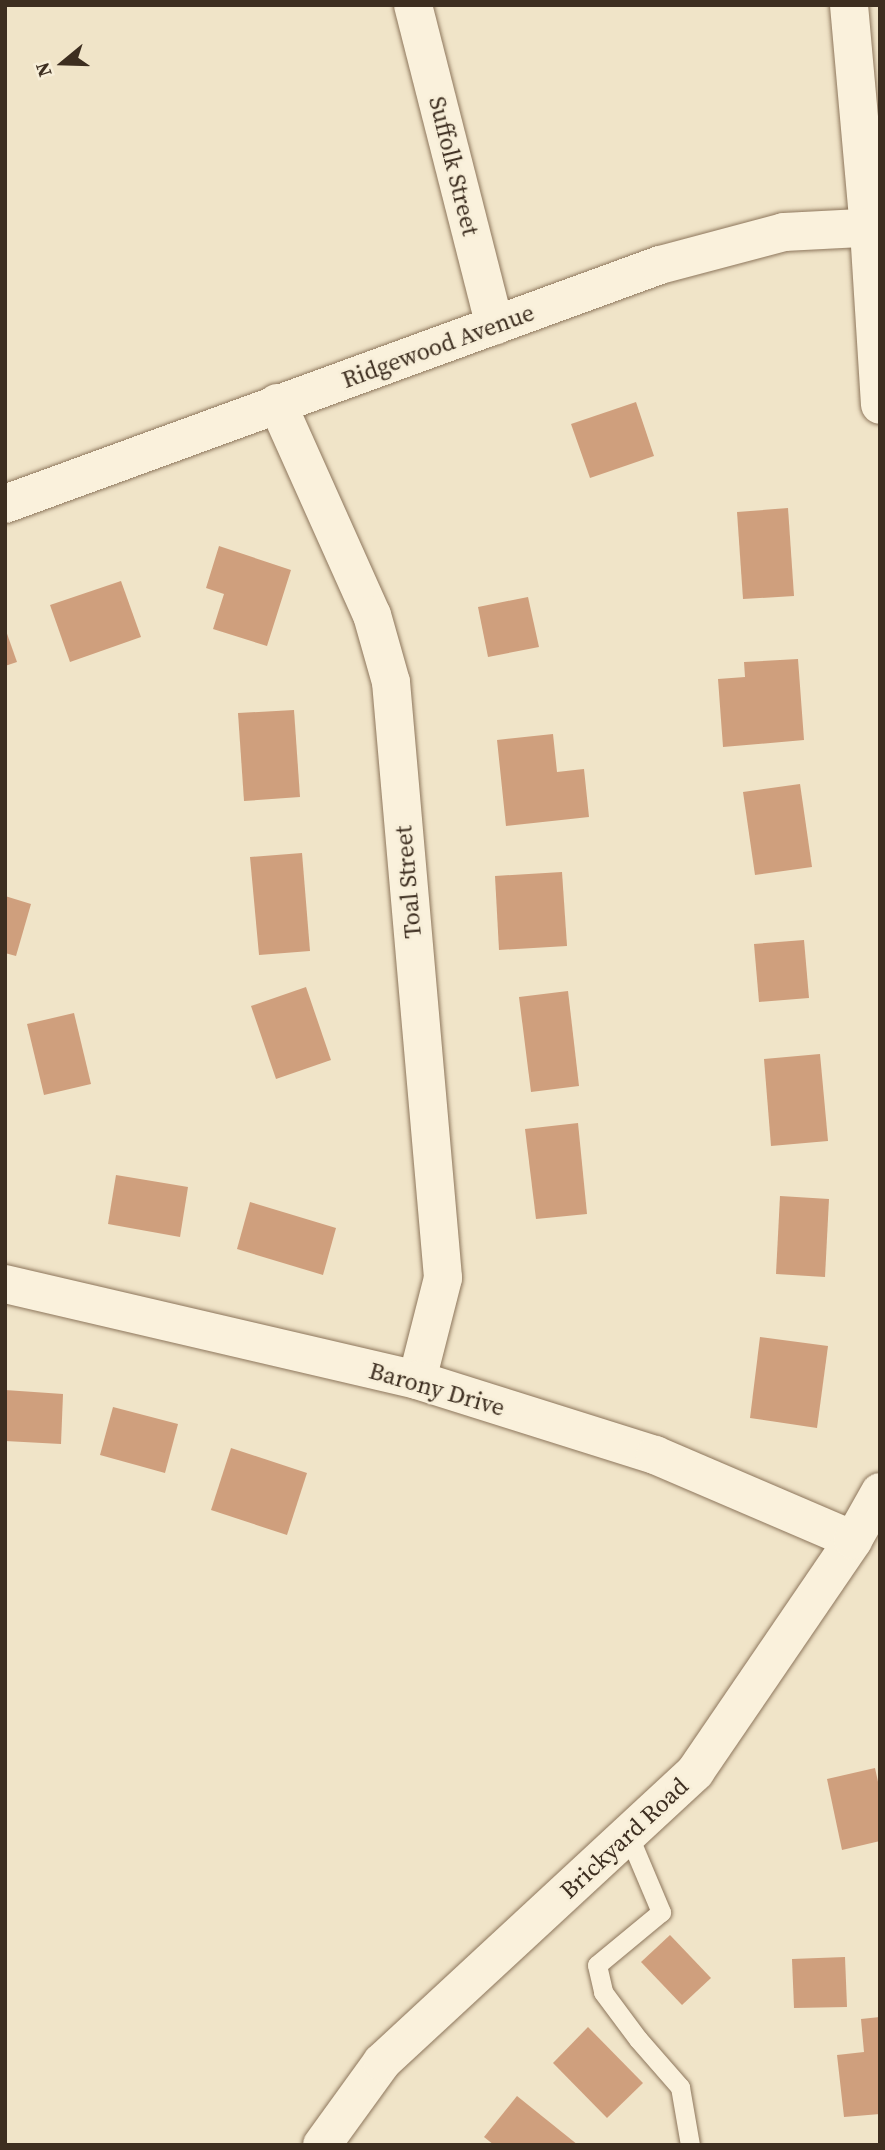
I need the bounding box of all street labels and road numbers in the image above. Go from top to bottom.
street label: Suffolk Street [423,93,485,239]
street label: Ridgewood Avenue [338,298,538,394]
street label: Toal Street [389,824,427,940]
street label: Barony Drive [366,1356,508,1422]
street label: Brickyard Road [554,1771,694,1905]

